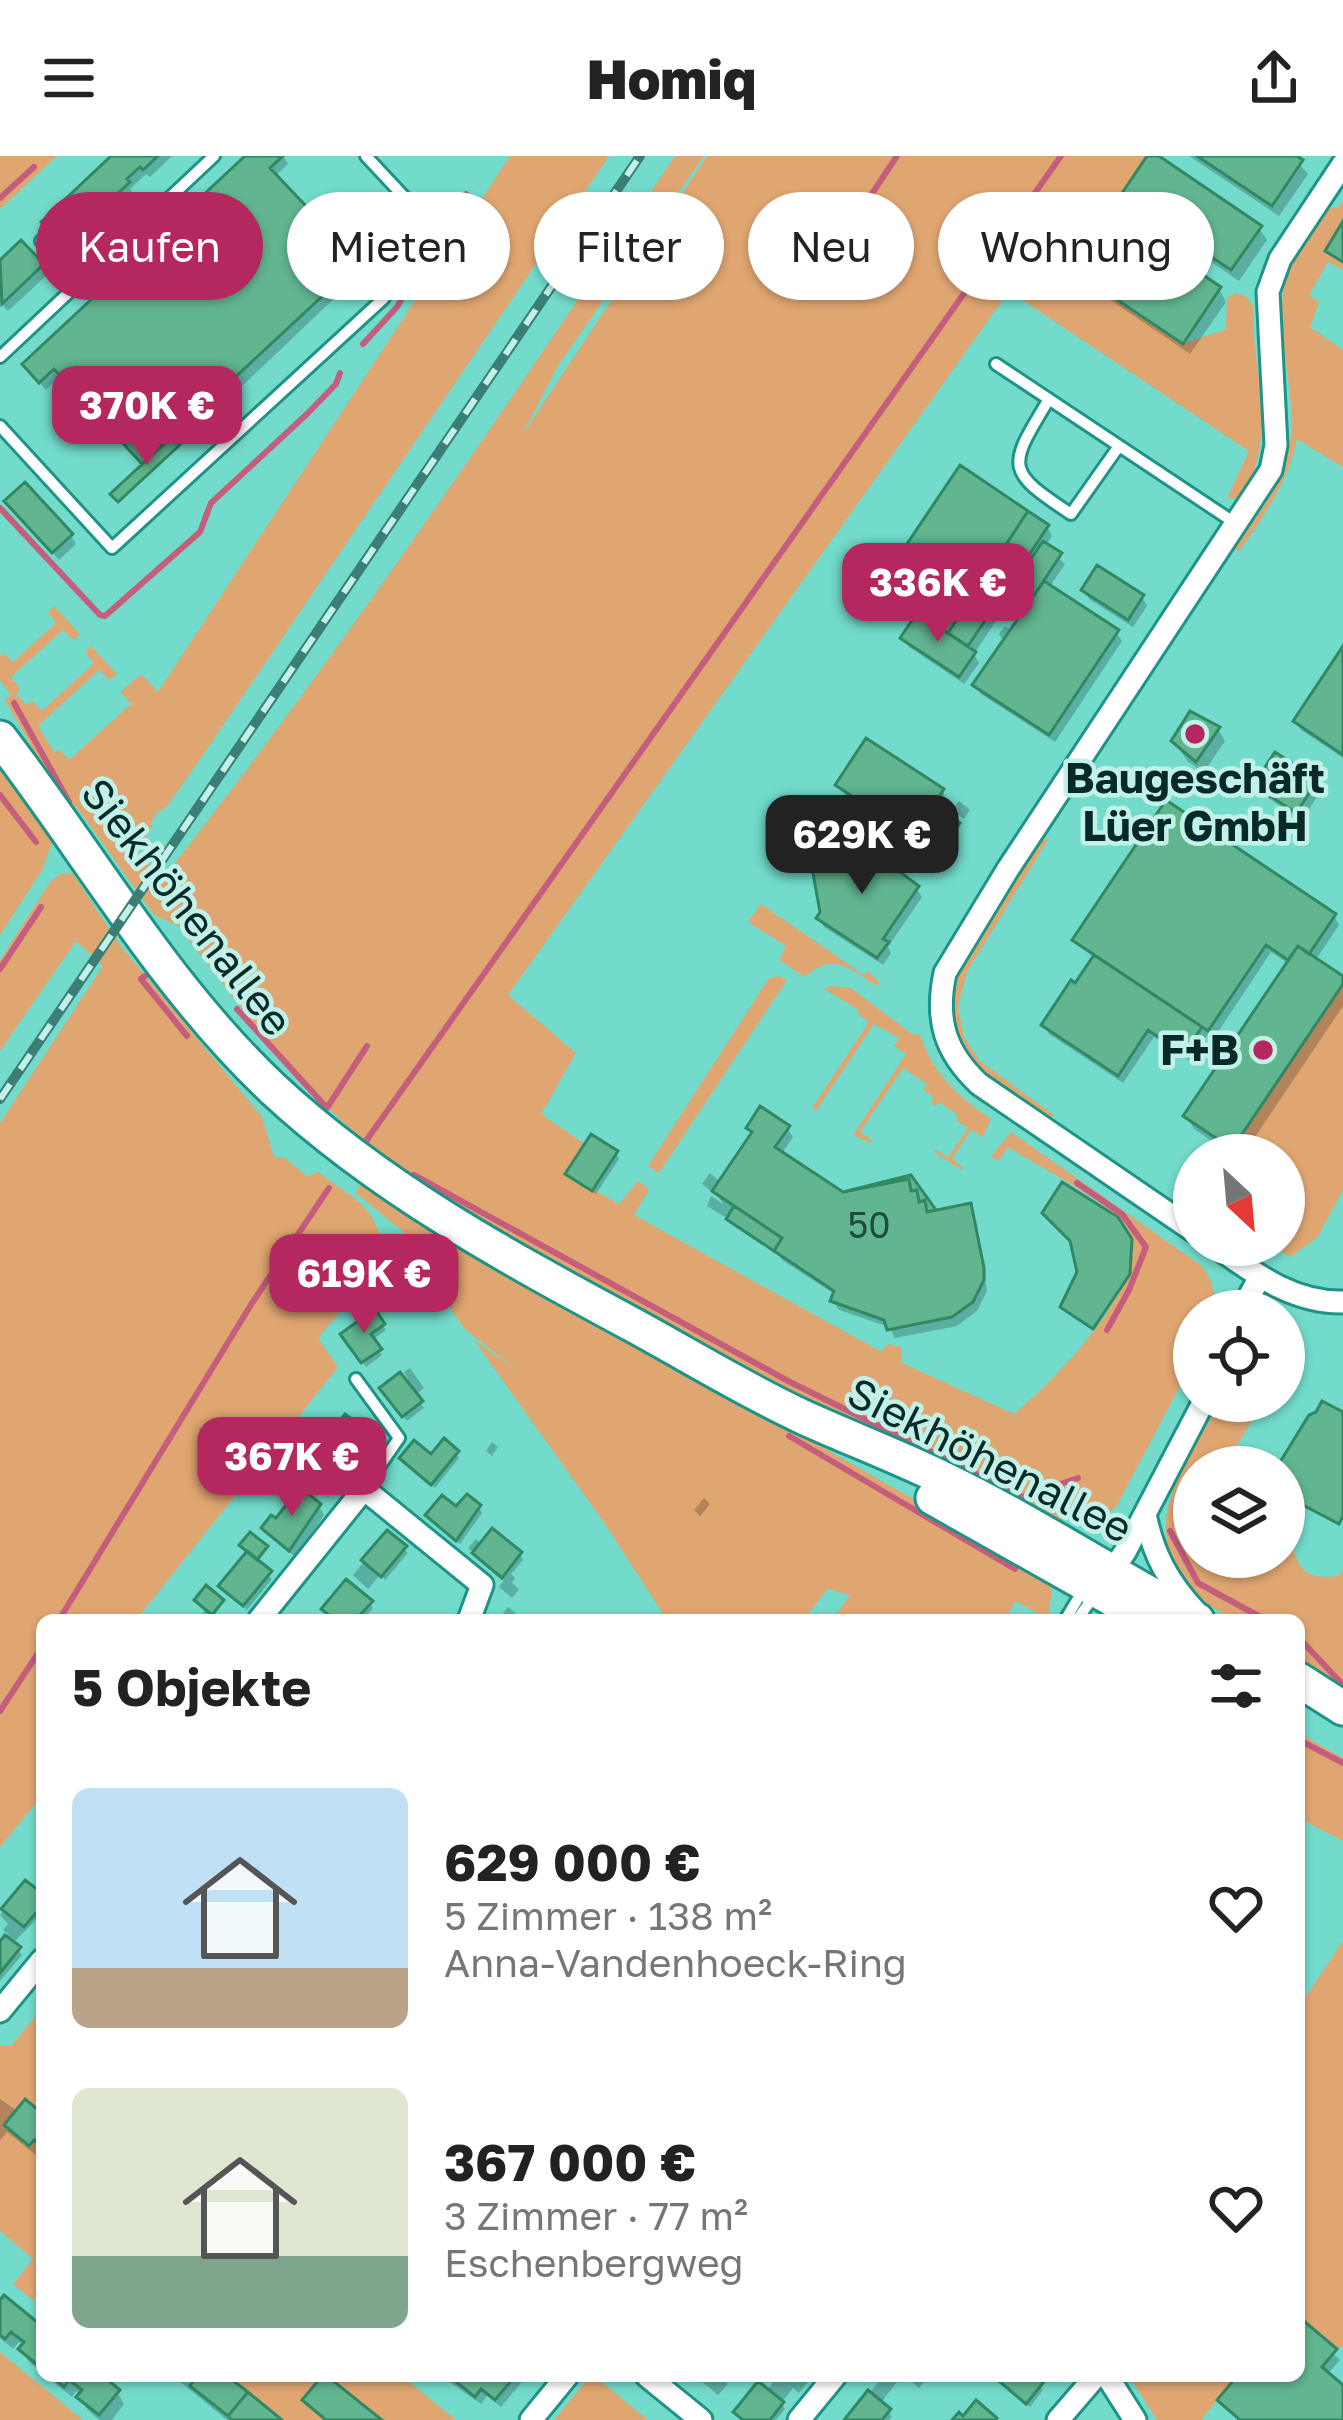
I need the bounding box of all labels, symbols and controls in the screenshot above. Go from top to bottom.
icon: menu [36,45,102,111]
icon: share [1241,45,1307,111]
text: Homiq [587,46,756,111]
chip: Kaufen [36,192,263,300]
chip: Mieten [287,192,510,300]
chip: Filter [534,192,724,300]
chip: Neu [748,192,914,300]
chip: Wohnung [938,192,1214,300]
pin: 370K € [49,366,245,468]
text: 370K € [79,381,215,428]
pin: 336K € [840,543,1036,645]
text: 336K € [869,558,1007,605]
marker: Baugeschäft Lüer GmbH [1182,721,1208,747]
place label: Baugeschäft Lüer GmbH [1065,752,1325,850]
street label: Siekhöhenallee [72,768,304,1045]
pin: 629K € [764,795,960,897]
text: 629K € [793,810,931,857]
place label: F+B [1160,1024,1239,1074]
marker: F+B [1250,1037,1276,1063]
north arrow [1173,1134,1305,1266]
map controls [1173,1134,1305,1578]
house number: 50 [847,1203,891,1246]
pin: 619K € [266,1234,462,1336]
text: 619K € [296,1249,432,1296]
button: locate [1173,1290,1305,1422]
street label: Siekhöhenallee [840,1366,1141,1552]
pin: 367K € [194,1417,390,1519]
text: 367K € [224,1432,360,1479]
button: layers [1173,1446,1305,1578]
icon: filters [1203,1653,1269,1719]
text: 5 Objekte [72,1656,311,1717]
text: 629 000 € [444,1831,701,1892]
icon: home [168,1836,312,1980]
icon: heart [1203,1875,1269,1941]
text: 5 Zimmer · 138 m² [444,1892,772,1939]
text: Anna-Vandenhoeck-Ring [444,1939,907,1986]
text: 367 000 € [444,2131,696,2192]
icon: home [168,2136,312,2280]
icon: heart [1203,2175,1269,2241]
text: 3 Zimmer · 77 m² [444,2192,748,2239]
text: Eschenbergweg [444,2239,744,2286]

